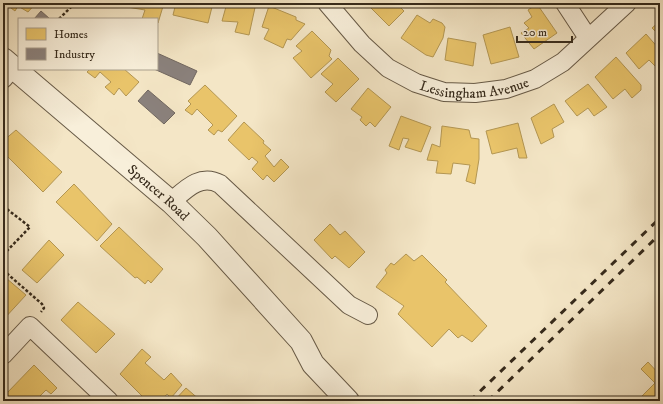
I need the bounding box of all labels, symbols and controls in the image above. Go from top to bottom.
legend [18,18,158,70]
scale bar [517,18,572,44]
text: 20 m [523,25,547,40]
text: Homes [54,27,88,42]
text: Industry [54,47,95,62]
street label: Lessingham Avenue [418,74,532,103]
street label: Spencer Road [123,161,193,225]

